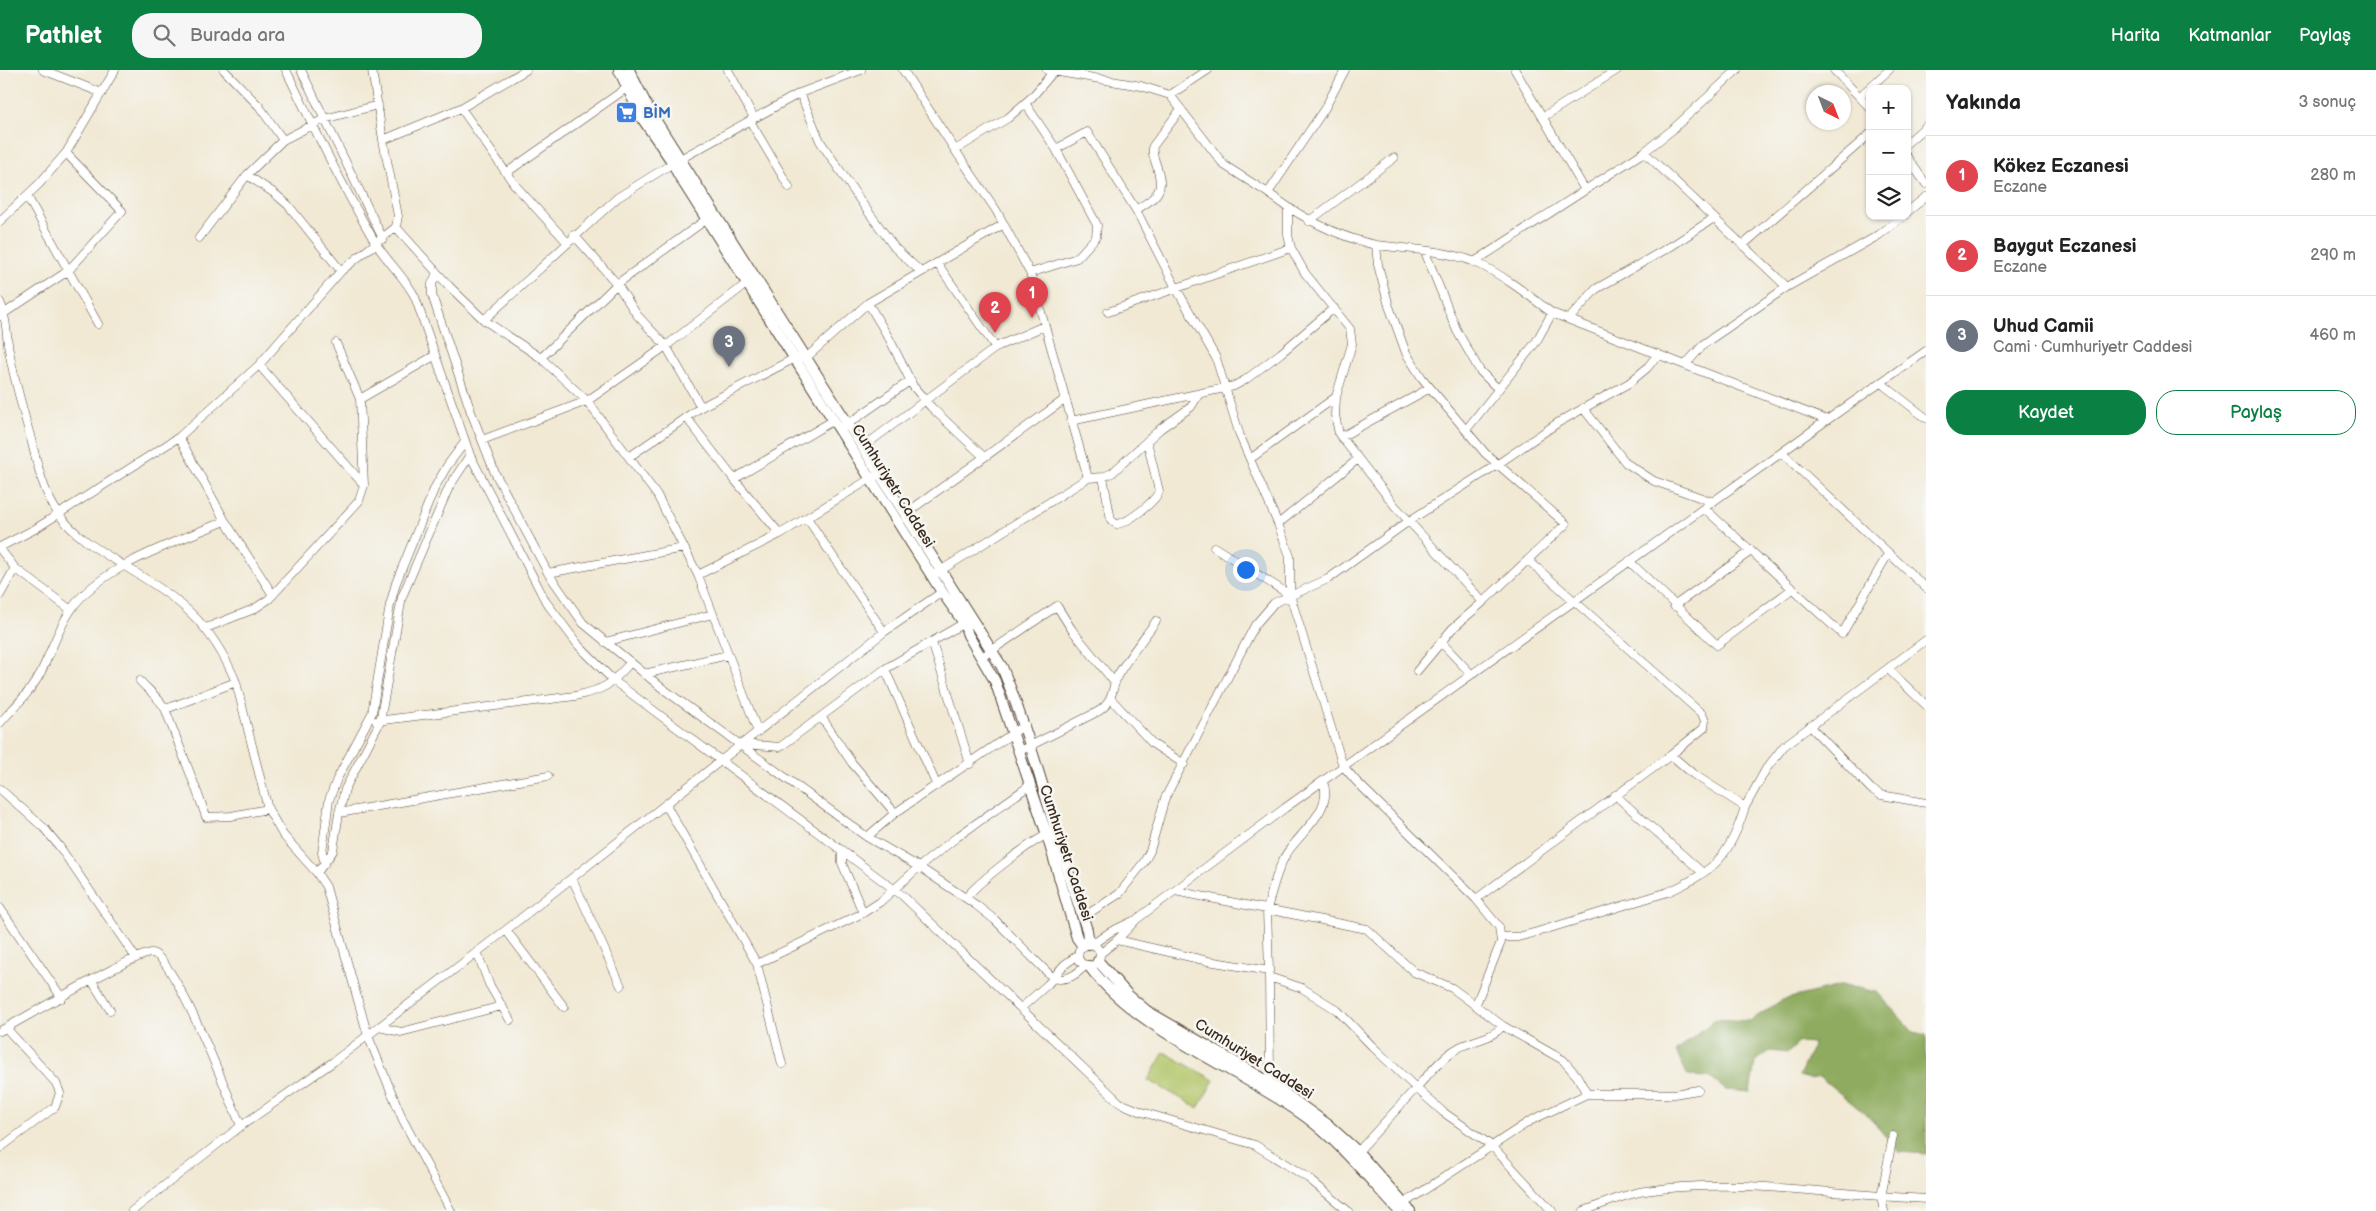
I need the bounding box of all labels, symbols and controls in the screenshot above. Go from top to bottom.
search box [132,13,482,58]
text: Pathlet [25,21,102,50]
icon: search [150,21,178,49]
text: Burada ara [190,24,285,47]
text: Harita [2111,25,2160,46]
text: Katmanlar [2188,25,2271,46]
text: Paylaş [2299,25,2351,46]
north arrow [1806,85,1851,130]
map controls [1866,85,1911,220]
button: + [1866,85,1911,130]
text: Yakında [1946,90,2021,115]
text: 3 sonuç [2298,93,2356,112]
supermarket icon: BİM [615,101,639,125]
place label: BİM [643,103,671,123]
button: − [1866,130,1911,175]
text: Kökez Eczanesi [1993,155,2129,178]
text: 1 [1959,166,1965,185]
text: 280 m [2310,166,2356,185]
button: layers [1866,175,1911,220]
text: Eczane [1993,178,2047,197]
text: Baygut Eczanesi [1993,235,2136,258]
text: 2 [1957,246,1967,265]
text: 290 m [2310,246,2356,265]
text: Eczane [1993,258,2047,277]
pin: 1 [1016,277,1048,318]
pin: 2 [979,292,1011,333]
text: Uhud Camii [1993,315,2094,338]
pin: 3 [713,326,745,367]
text: 3 [1957,326,1967,345]
text: 460 m [2310,326,2356,345]
text: Cami · Cumhuriyetr Caddesi [1993,338,2192,357]
button: Kaydet [1946,390,2146,435]
button: Paylaş [2156,390,2356,435]
street label: Cumhuriyetr Caddesi [847,421,939,551]
your location [1233,557,1259,583]
street label: Cumhuriyetr Caddesi [1035,783,1097,923]
street label: Cumhuriyet Caddesi [1191,1015,1317,1103]

